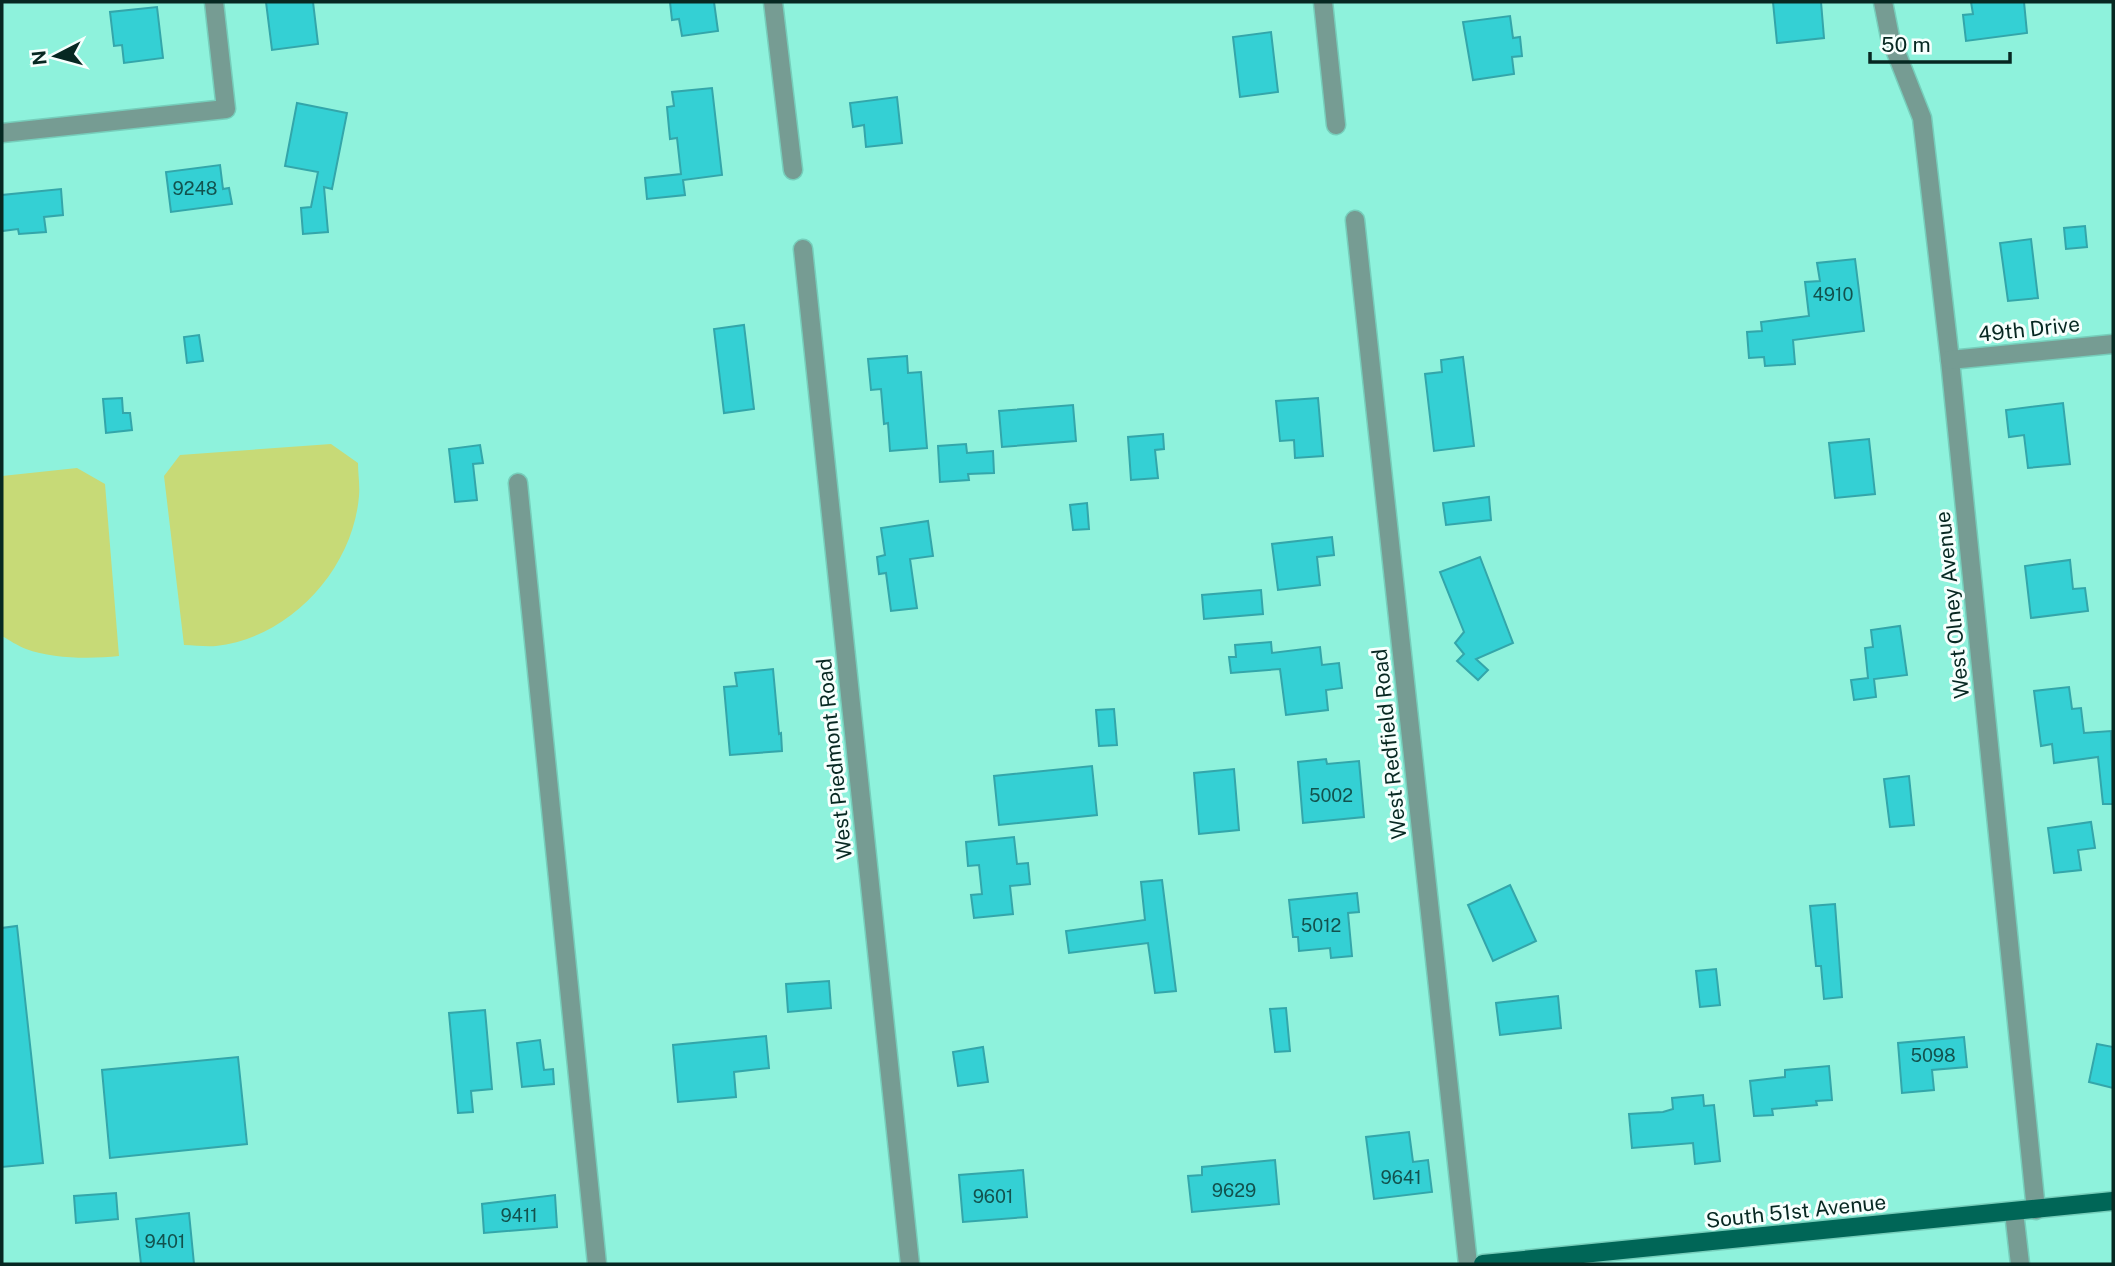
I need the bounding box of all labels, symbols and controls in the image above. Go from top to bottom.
north arrow [21,21,91,91]
scale bar [1870,21,2010,65]
text: 50 m [1881,32,1931,57]
text: N [27,49,51,66]
house number: 9248 [173,178,217,199]
house number: 4910 [1813,284,1853,305]
street label: 49th Drive [1977,311,2081,347]
street label: West Olney Avenue [1930,510,1974,700]
street label: West Redfield Road [1367,647,1411,841]
street label: West Piedmont Road [811,657,857,861]
house number: 5002 [1309,785,1353,806]
house number: 5012 [1301,915,1341,936]
house number: 5098 [1910,1045,1956,1066]
house number: 9641 [1381,1167,1421,1188]
house number: 9629 [1212,1180,1256,1201]
house number: 9601 [973,1186,1013,1207]
street label: South 51st Avenue [1705,1189,1887,1233]
house number: 9411 [500,1205,538,1226]
house number: 9401 [145,1231,185,1252]

